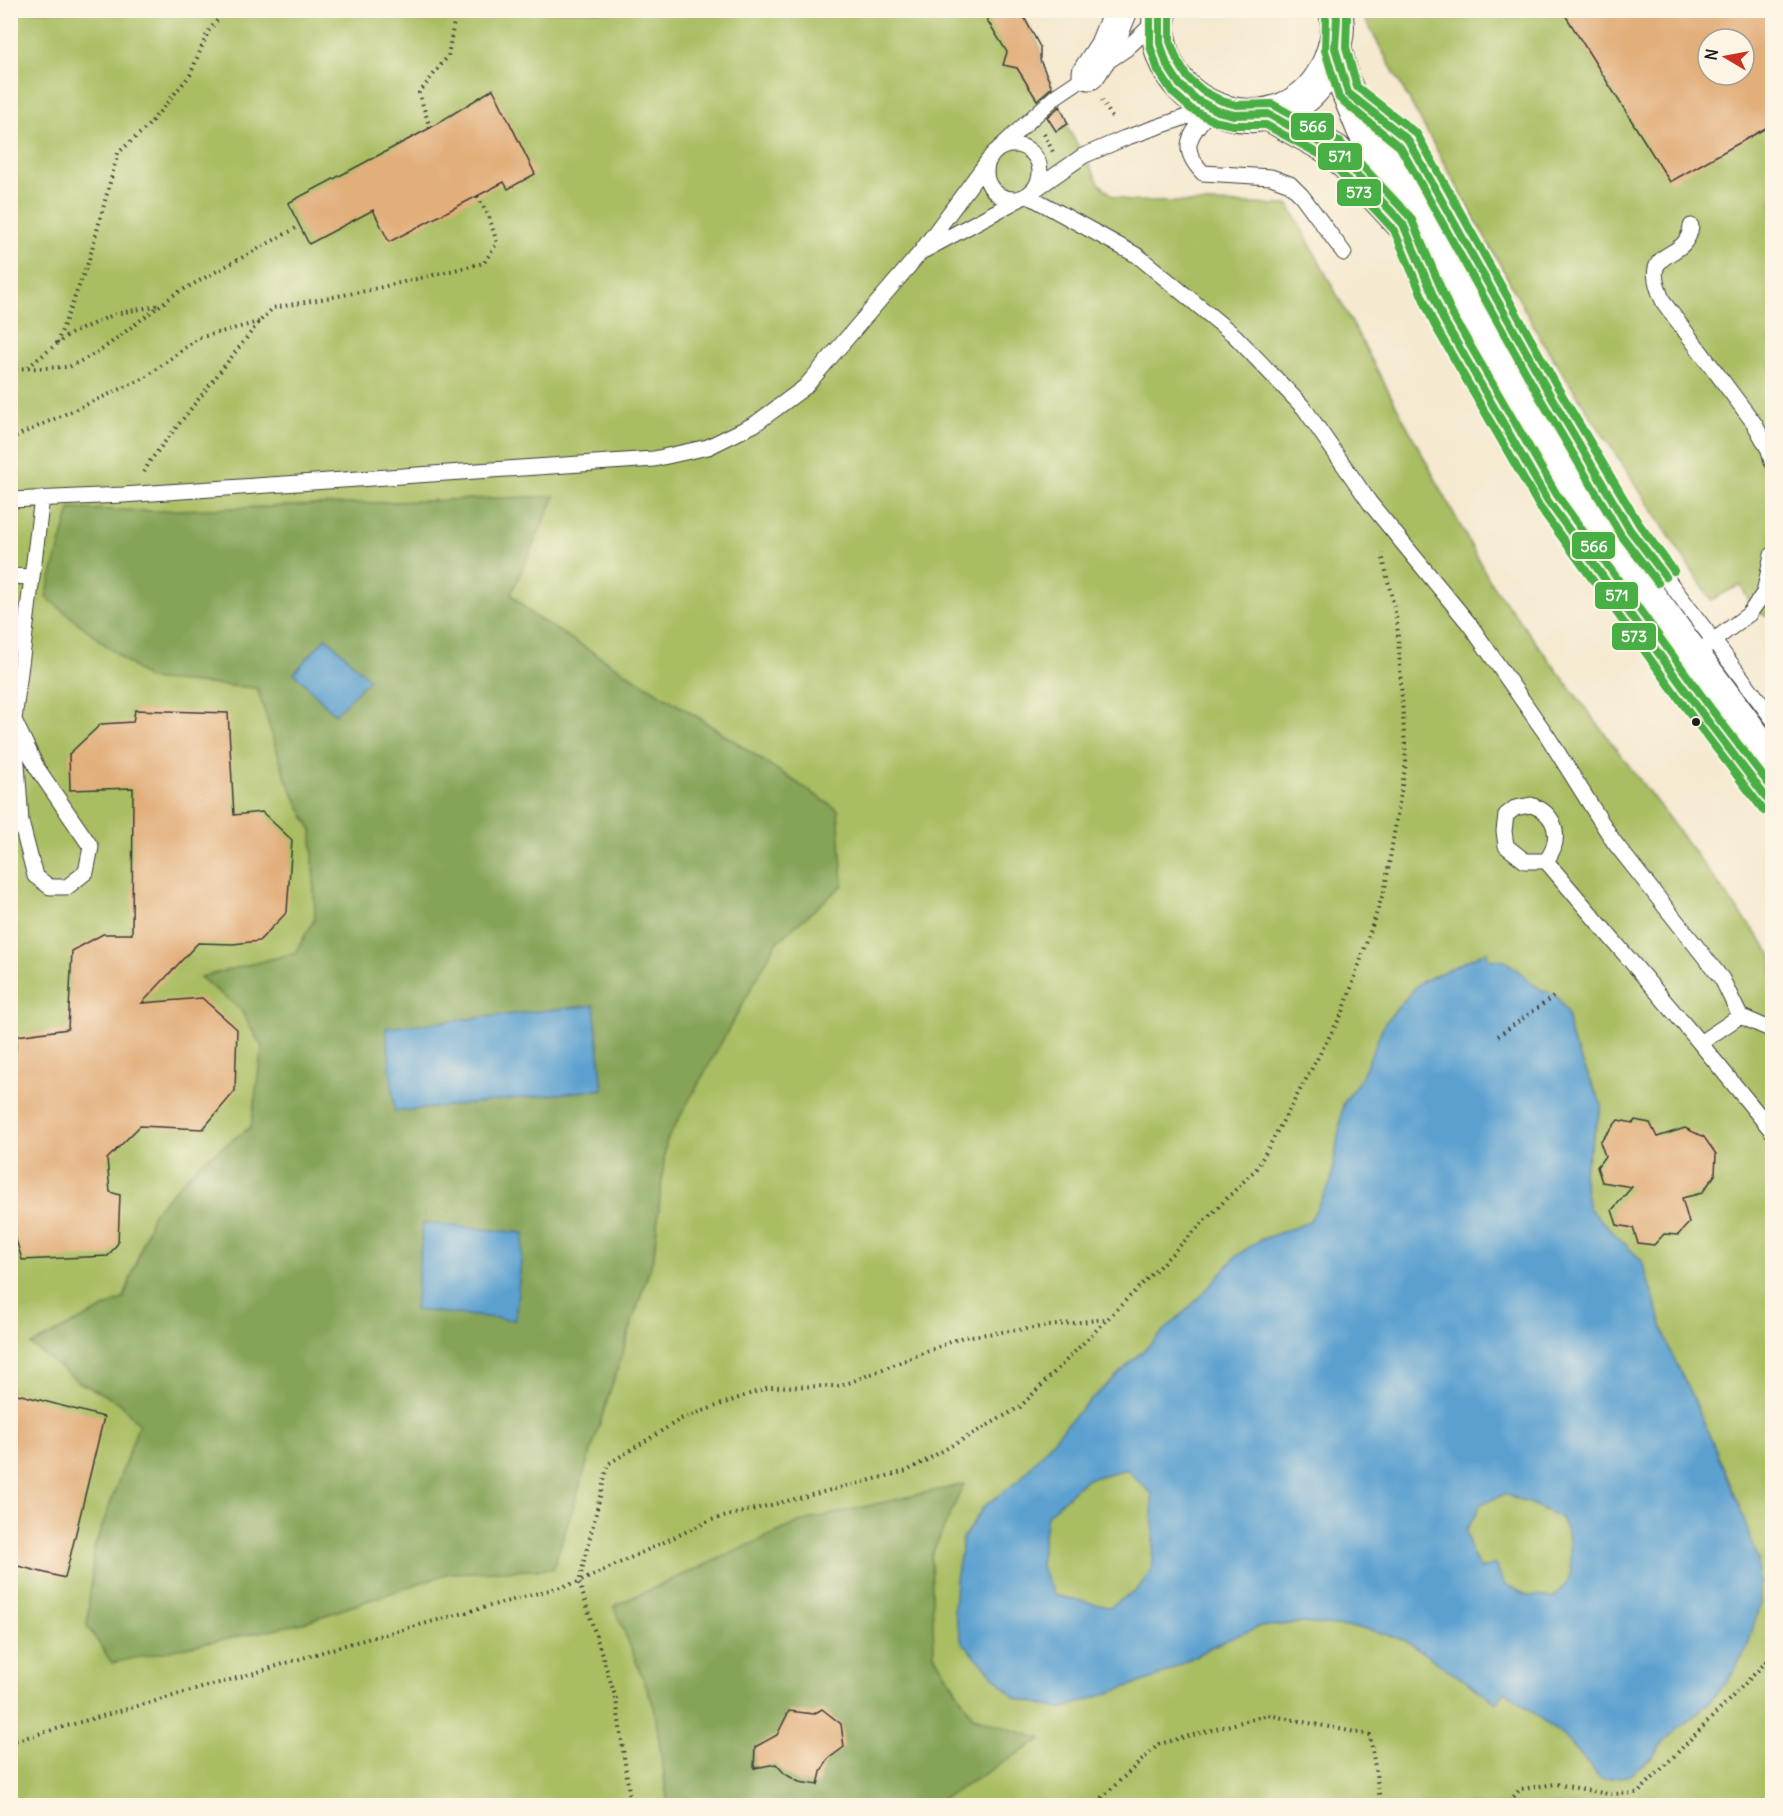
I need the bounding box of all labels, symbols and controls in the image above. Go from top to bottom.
north arrow [1696,27,1756,87]
text: N [1700,47,1722,62]
line badge: 566 [1290,112,1335,141]
text: 566 [1299,116,1327,136]
line badge: 571 [1317,142,1363,171]
text: 571 [1328,146,1352,166]
line badge: 573 [1336,178,1382,207]
text: 573 [1346,182,1372,202]
line badge: 566 [1571,531,1616,560]
text: 566 [1580,536,1608,556]
line badge: 571 [1594,581,1639,610]
text: 571 [1605,585,1629,605]
line badge: 573 [1611,622,1657,651]
text: 573 [1621,626,1647,646]
unlabelled marker [1690,716,1702,728]

